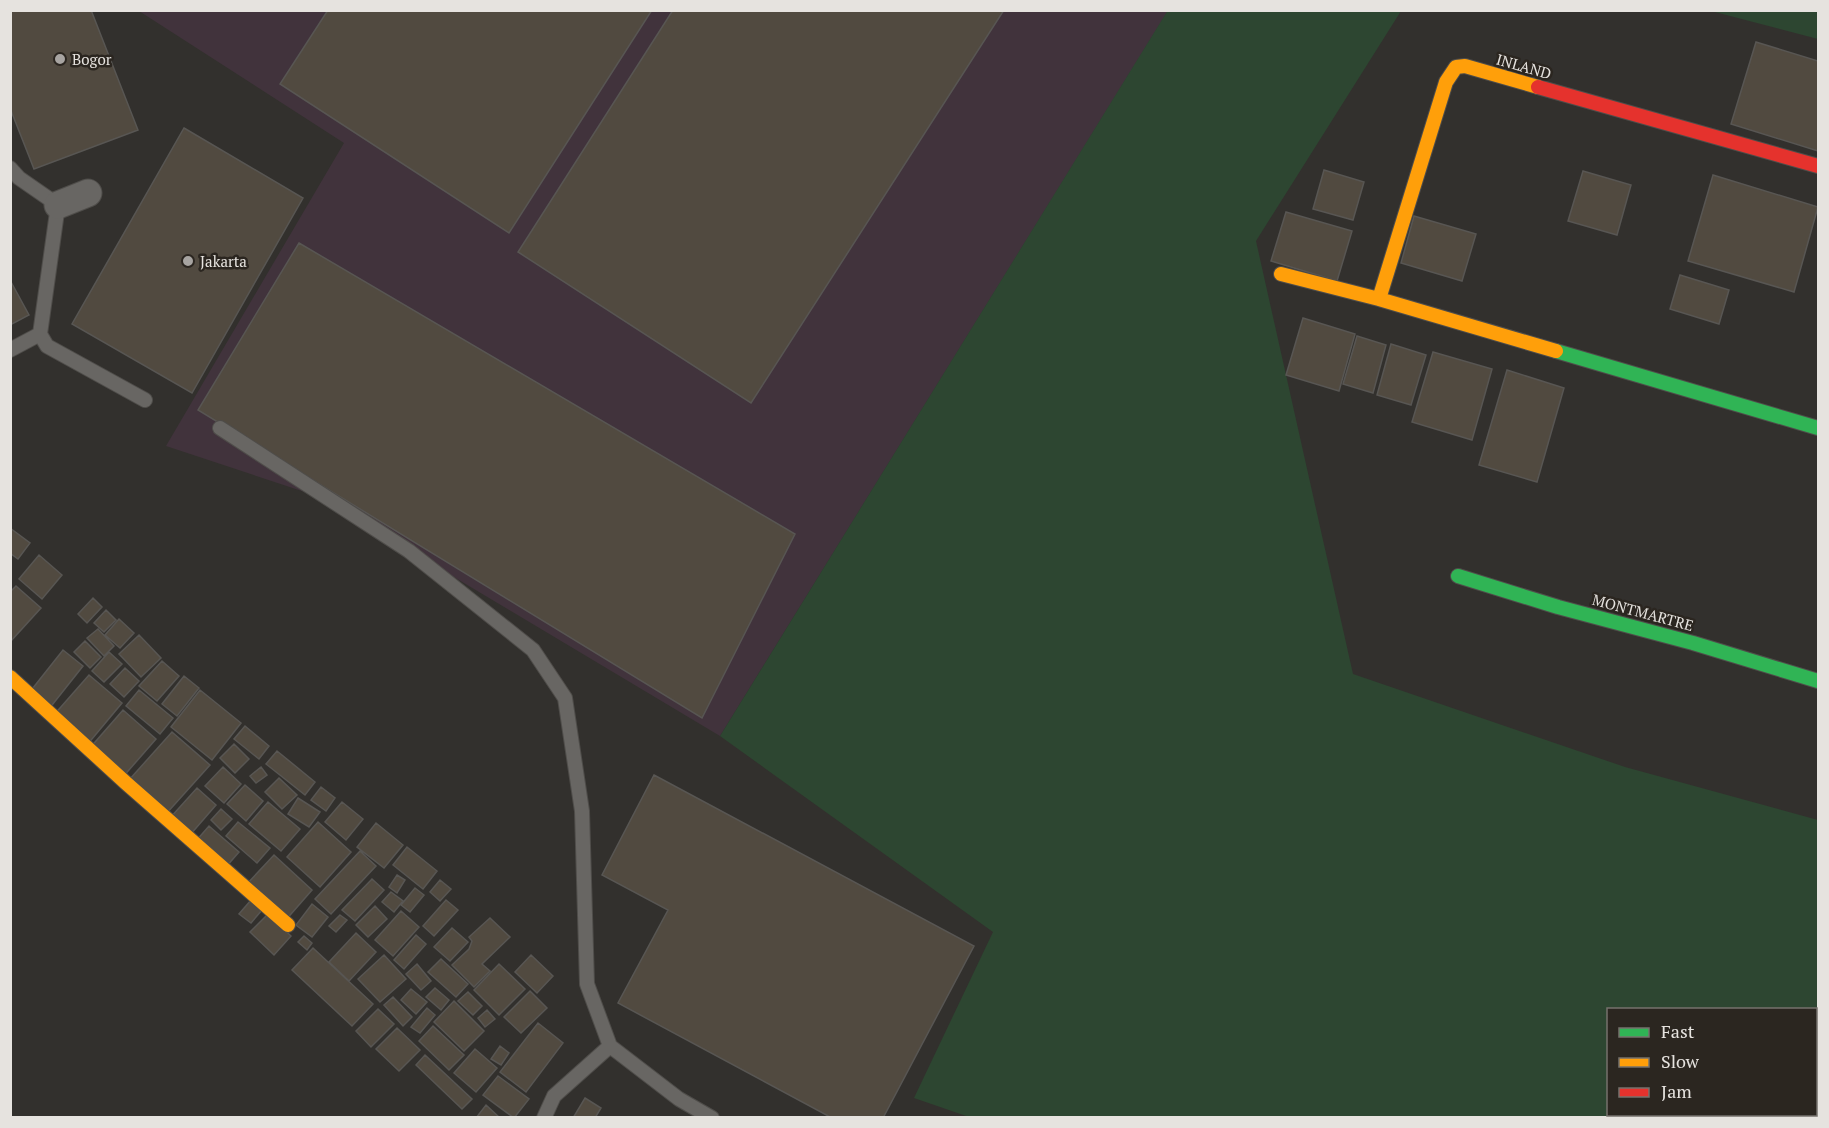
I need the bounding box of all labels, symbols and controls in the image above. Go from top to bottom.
place label: Bogor [72,49,112,69]
street label: INLAND [1494,49,1554,83]
marker: Bogor [53,52,67,66]
place label: Jakarta [200,251,247,271]
marker: Jakarta [181,254,195,268]
street label: MONTMARTRE [1590,589,1696,635]
legend [1607,1008,1817,1116]
text: Fast [1661,1019,1695,1043]
text: Slow [1661,1049,1700,1073]
text: Jam [1661,1079,1692,1103]

